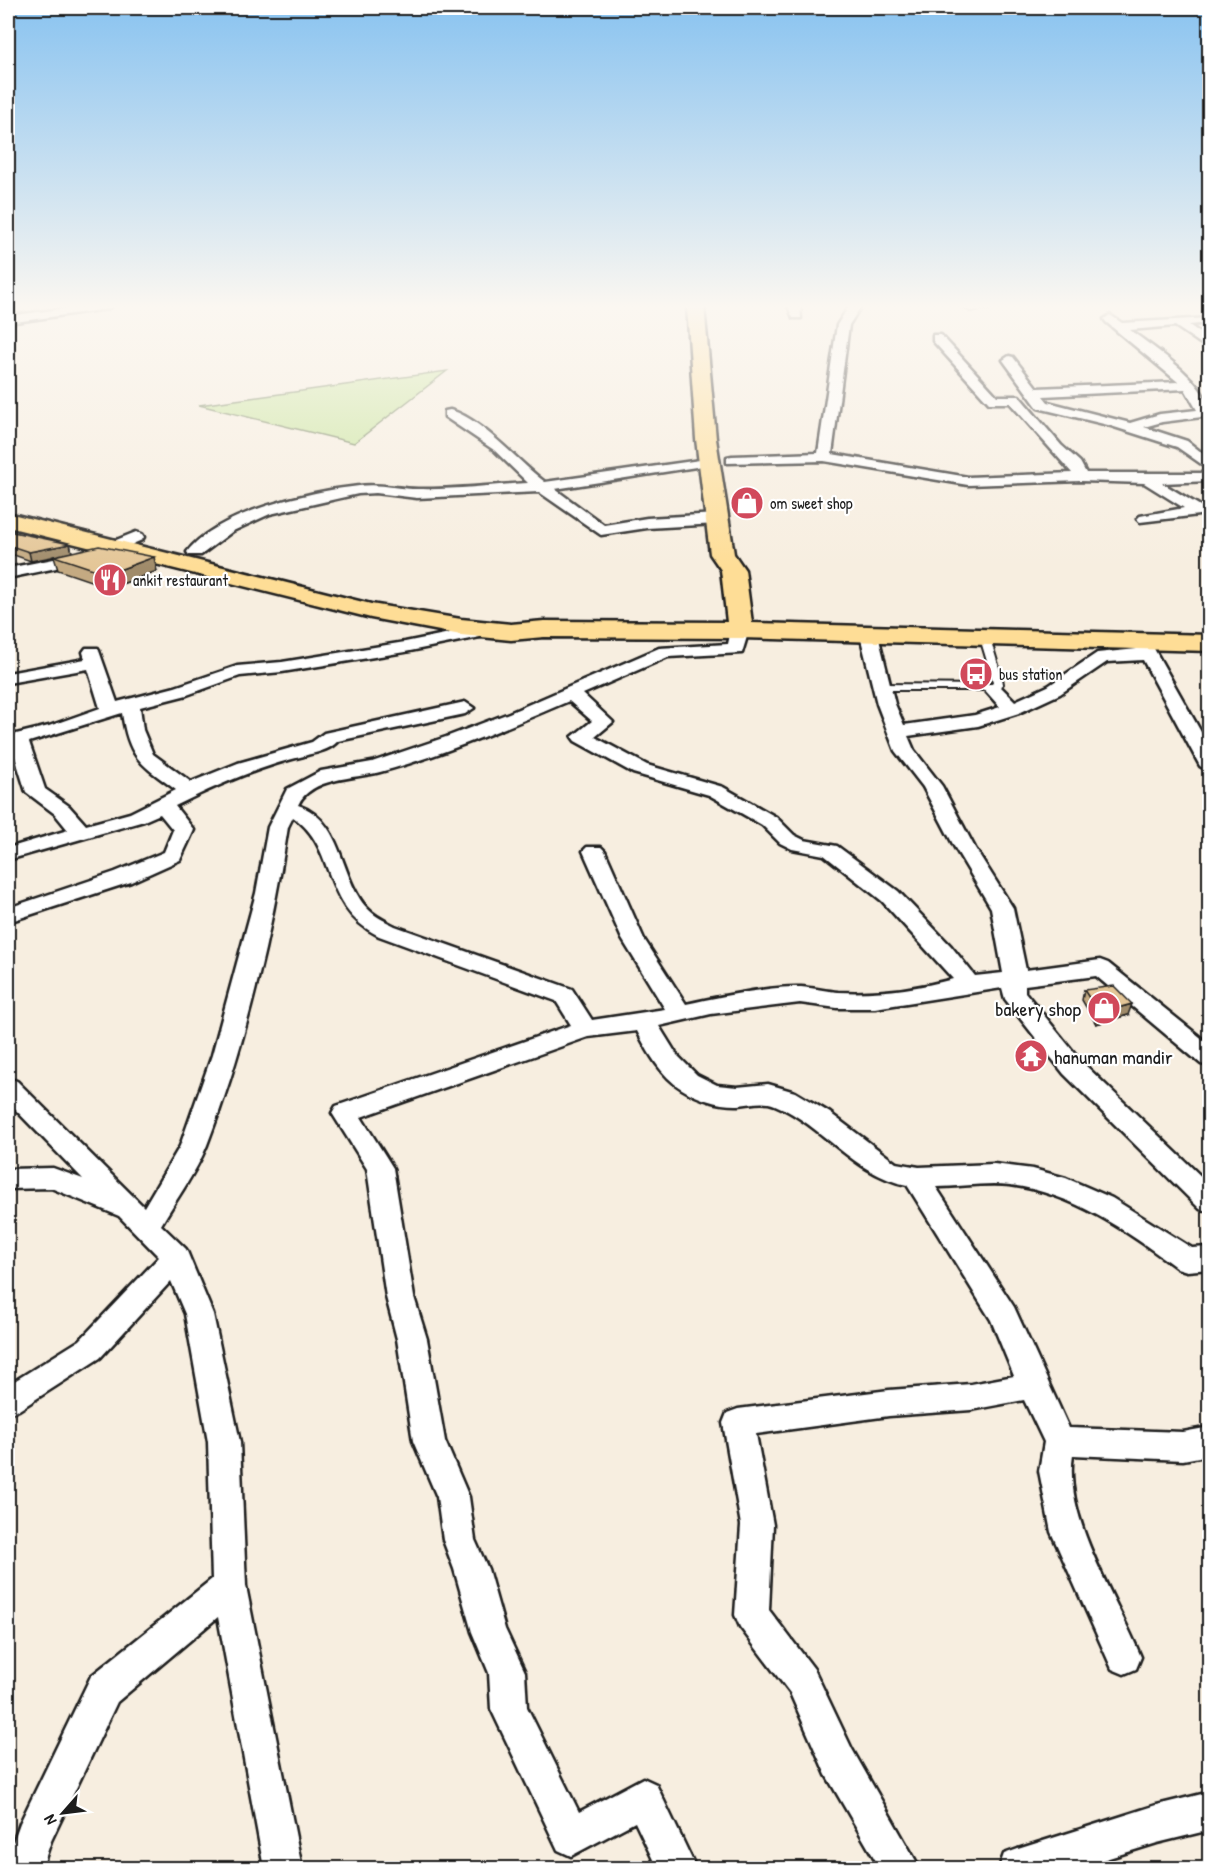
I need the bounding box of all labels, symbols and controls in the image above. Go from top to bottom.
shop icon: om sweet shop [729,485,765,521]
place label: om sweet shop [770,492,853,514]
restaurant icon: ankit restaurant [92,562,128,598]
place label: ankit restaurant [133,569,228,591]
bus stop icon: bus station [958,656,994,692]
place label: bus station [999,663,1063,685]
shop icon: bakery shop [1086,990,1122,1026]
place label: bakery shop [995,995,1081,1022]
temple icon: hanuman mandir [1013,1038,1049,1074]
place label: hanuman mandir [1054,1043,1173,1070]
north arrow [33,1783,93,1843]
text: N [38,1811,61,1829]

